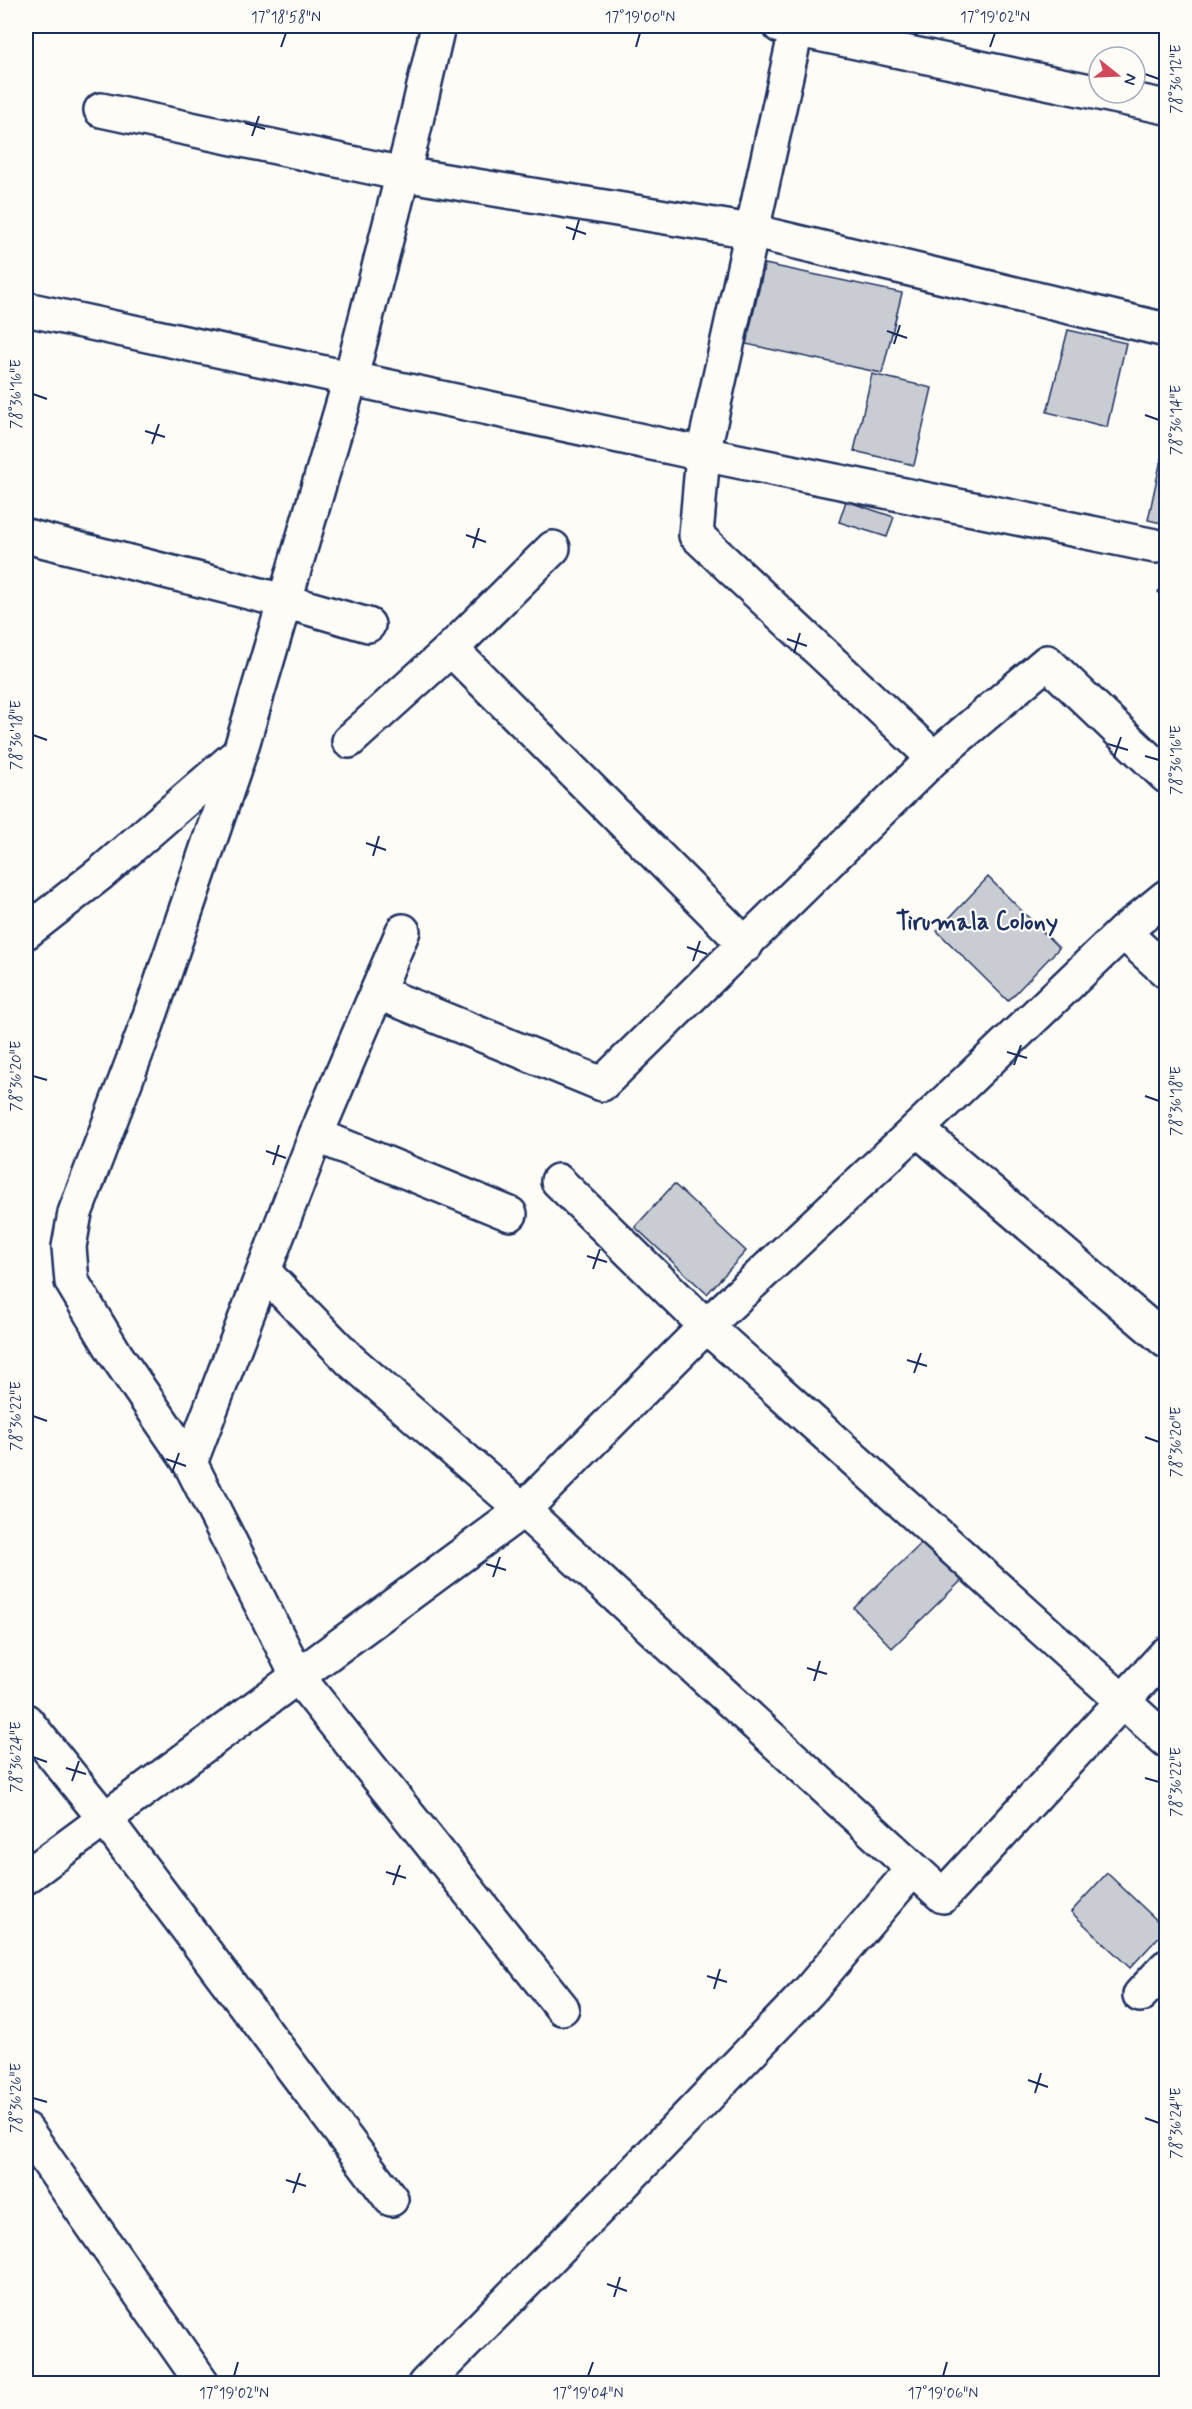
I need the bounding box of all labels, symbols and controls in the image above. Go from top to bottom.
text: 17°18'58"N [251,8,321,28]
text: 17°19'00"N [605,8,675,28]
text: 17°19'02"N [960,8,1030,28]
text: 78°36'12"E [1167,44,1187,114]
north arrow [1087,45,1147,105]
text: N [1118,71,1141,87]
text: 78°36'16"E [7,359,27,429]
text: 78°36'14"E [1167,384,1187,455]
text: 78°36'18"E [7,700,27,770]
text: 78°36'16"E [1167,725,1187,795]
district label: Tirumala Colony [896,907,1058,938]
text: 78°36'20"E [7,1040,27,1111]
text: 78°36'18"E [1167,1066,1187,1136]
text: 78°36'22"E [7,1381,27,1451]
text: 78°36'20"E [1167,1406,1187,1477]
text: 78°36'24"E [7,1721,27,1793]
text: 78°36'22"E [1167,1747,1187,1817]
text: 78°36'26"E [7,2063,27,2133]
text: 78°36'24"E [1167,2087,1187,2159]
text: 17°19'02"N [199,2384,269,2404]
text: 17°19'04"N [552,2384,624,2404]
text: 17°19'06"N [908,2384,978,2404]

